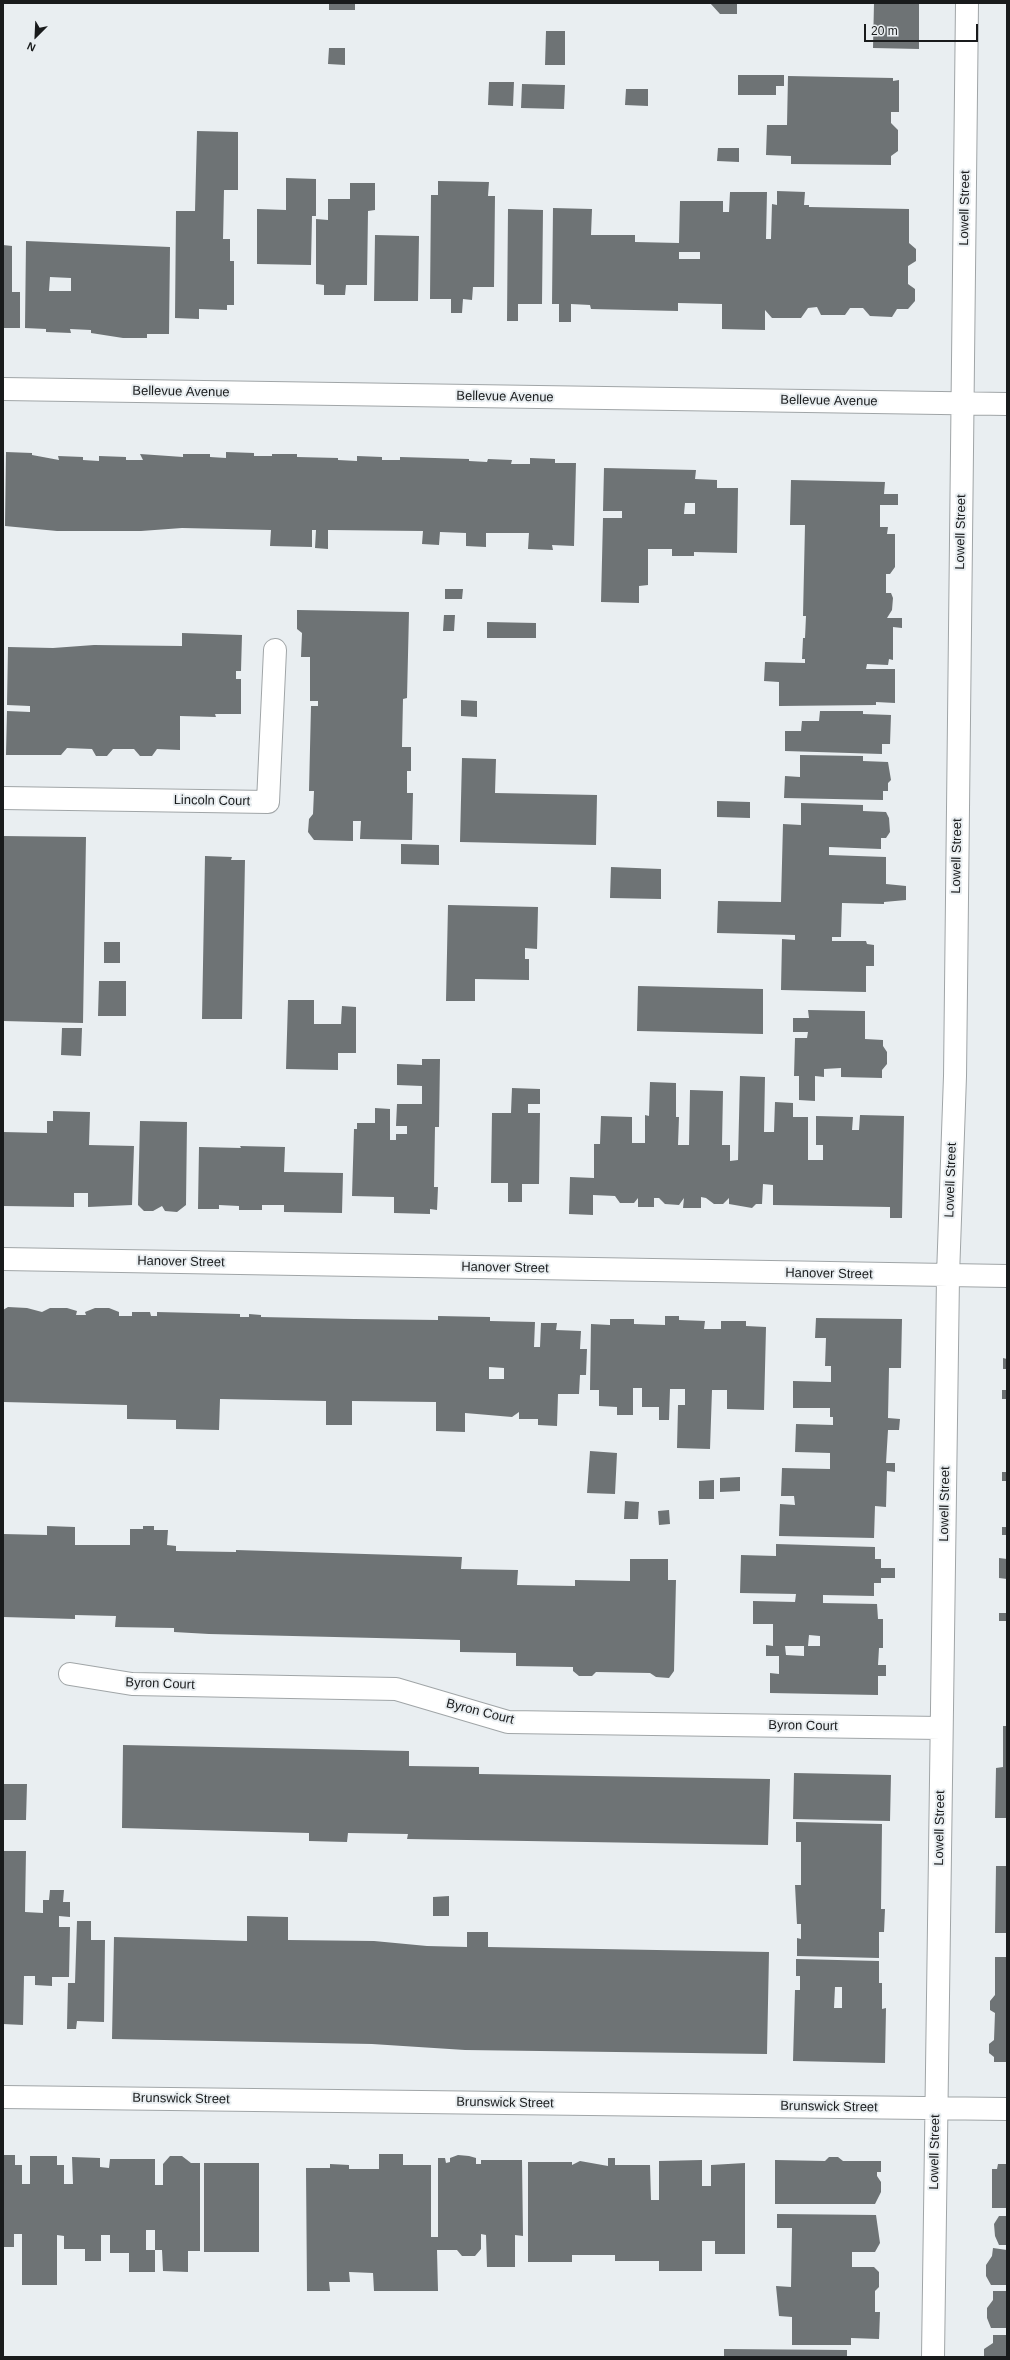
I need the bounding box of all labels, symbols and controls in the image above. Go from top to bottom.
north arrow [16,16,56,56]
scale bar [866,16,980,42]
text: 20 m [871,24,898,38]
text: N [25,40,37,54]
street label: Lowell Street [957,170,973,246]
street label: Bellevue Avenue [132,383,230,401]
street label: Bellevue Avenue [456,388,554,406]
street label: Bellevue Avenue [780,392,878,410]
street label: Lowell Street [953,494,969,570]
street label: Lincoln Court [174,793,250,809]
street label: Lowell Street [949,818,965,894]
street label: Lowell Street [942,1142,960,1218]
street label: Hanover Street [137,1253,225,1271]
street label: Hanover Street [461,1259,549,1277]
street label: Hanover Street [785,1265,873,1283]
street label: Lowell Street [937,1466,953,1542]
street label: Byron Court [125,1675,195,1693]
street label: Byron Court [444,1696,516,1728]
street label: Byron Court [768,1718,838,1734]
street label: Lowell Street [932,1790,948,1866]
street label: Brunswick Street [132,2090,230,2108]
street label: Brunswick Street [456,2094,554,2112]
street label: Brunswick Street [780,2098,878,2116]
street label: Lowell Street [927,2114,943,2190]

